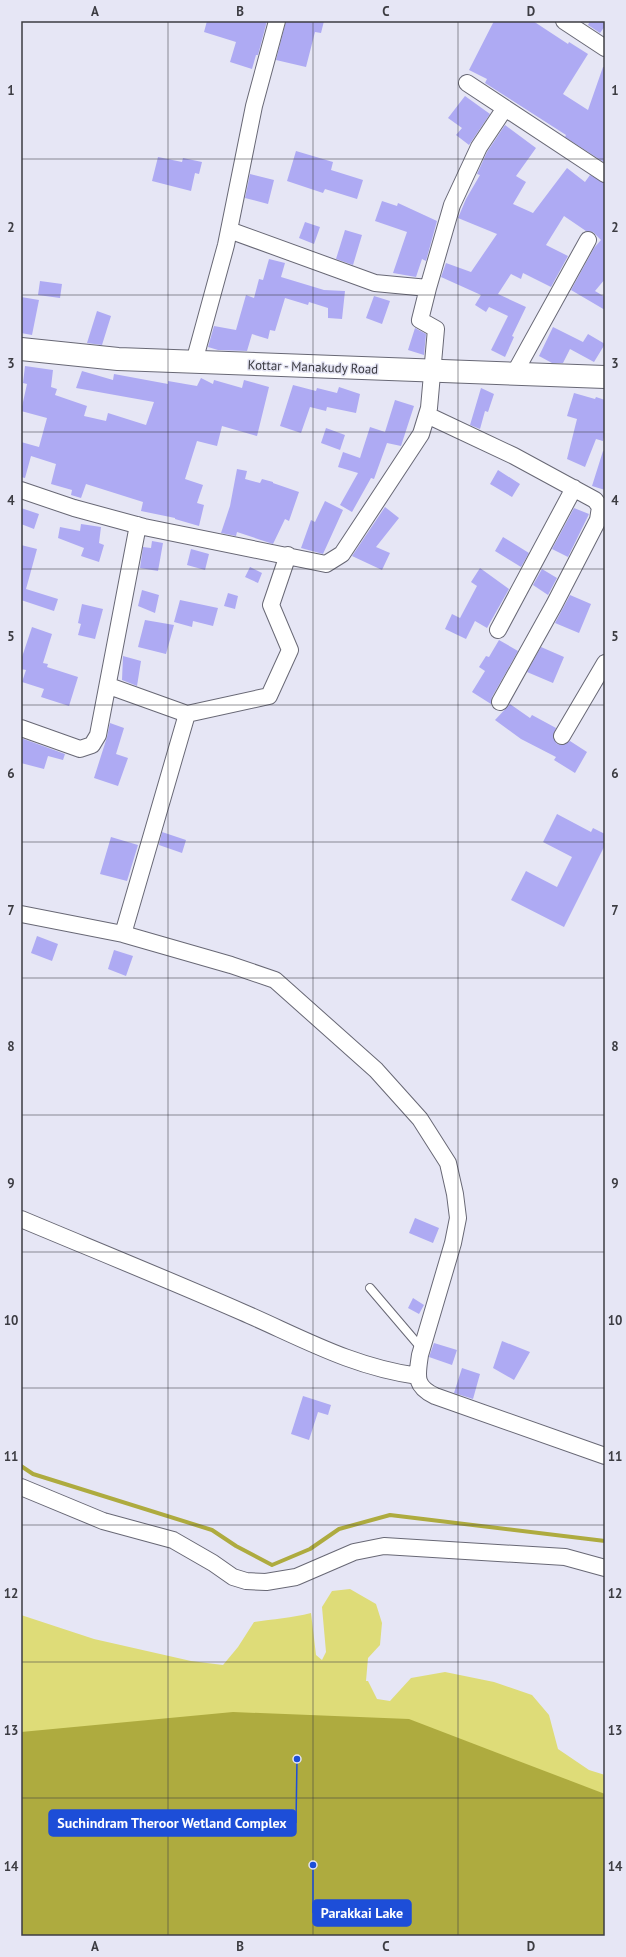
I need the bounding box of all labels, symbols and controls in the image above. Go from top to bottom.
text: A [91,3,99,20]
text: B [236,3,244,20]
text: C [382,3,390,20]
text: D [527,3,535,20]
text: 1 [7,82,15,99]
text: 1 [611,82,619,99]
text: 2 [7,219,15,236]
text: 2 [611,219,619,236]
text: 3 [7,355,15,372]
text: 3 [611,355,619,372]
street label: Kottar - Manakudy Road [247,356,379,378]
text: 4 [7,492,15,509]
text: 4 [611,492,619,509]
text: 5 [7,628,15,645]
text: 5 [611,628,619,645]
text: 6 [7,765,15,782]
text: 6 [611,765,619,782]
text: 7 [7,902,15,919]
text: 7 [611,902,619,919]
text: 8 [7,1038,15,1055]
text: 8 [611,1038,619,1055]
text: 9 [7,1175,15,1192]
text: 9 [611,1175,619,1192]
text: 10 [4,1312,18,1329]
text: 10 [608,1312,622,1329]
text: 11 [4,1448,18,1465]
text: 11 [608,1448,622,1465]
text: 12 [4,1585,18,1602]
text: 12 [608,1585,622,1602]
text: 13 [4,1722,18,1739]
text: 13 [608,1722,622,1739]
callout: Suchindram Theroor Wetland Complex [49,1810,296,1836]
text: Suchindram Theroor Wetland Complex [57,1814,287,1832]
text: 14 [4,1858,19,1875]
text: 14 [608,1858,623,1875]
callout: Parakkai Lake [313,1900,411,1926]
text: Parakkai Lake [321,1904,403,1922]
text: A [91,1938,99,1955]
text: B [236,1938,244,1955]
text: C [382,1938,390,1955]
text: D [527,1938,535,1955]

